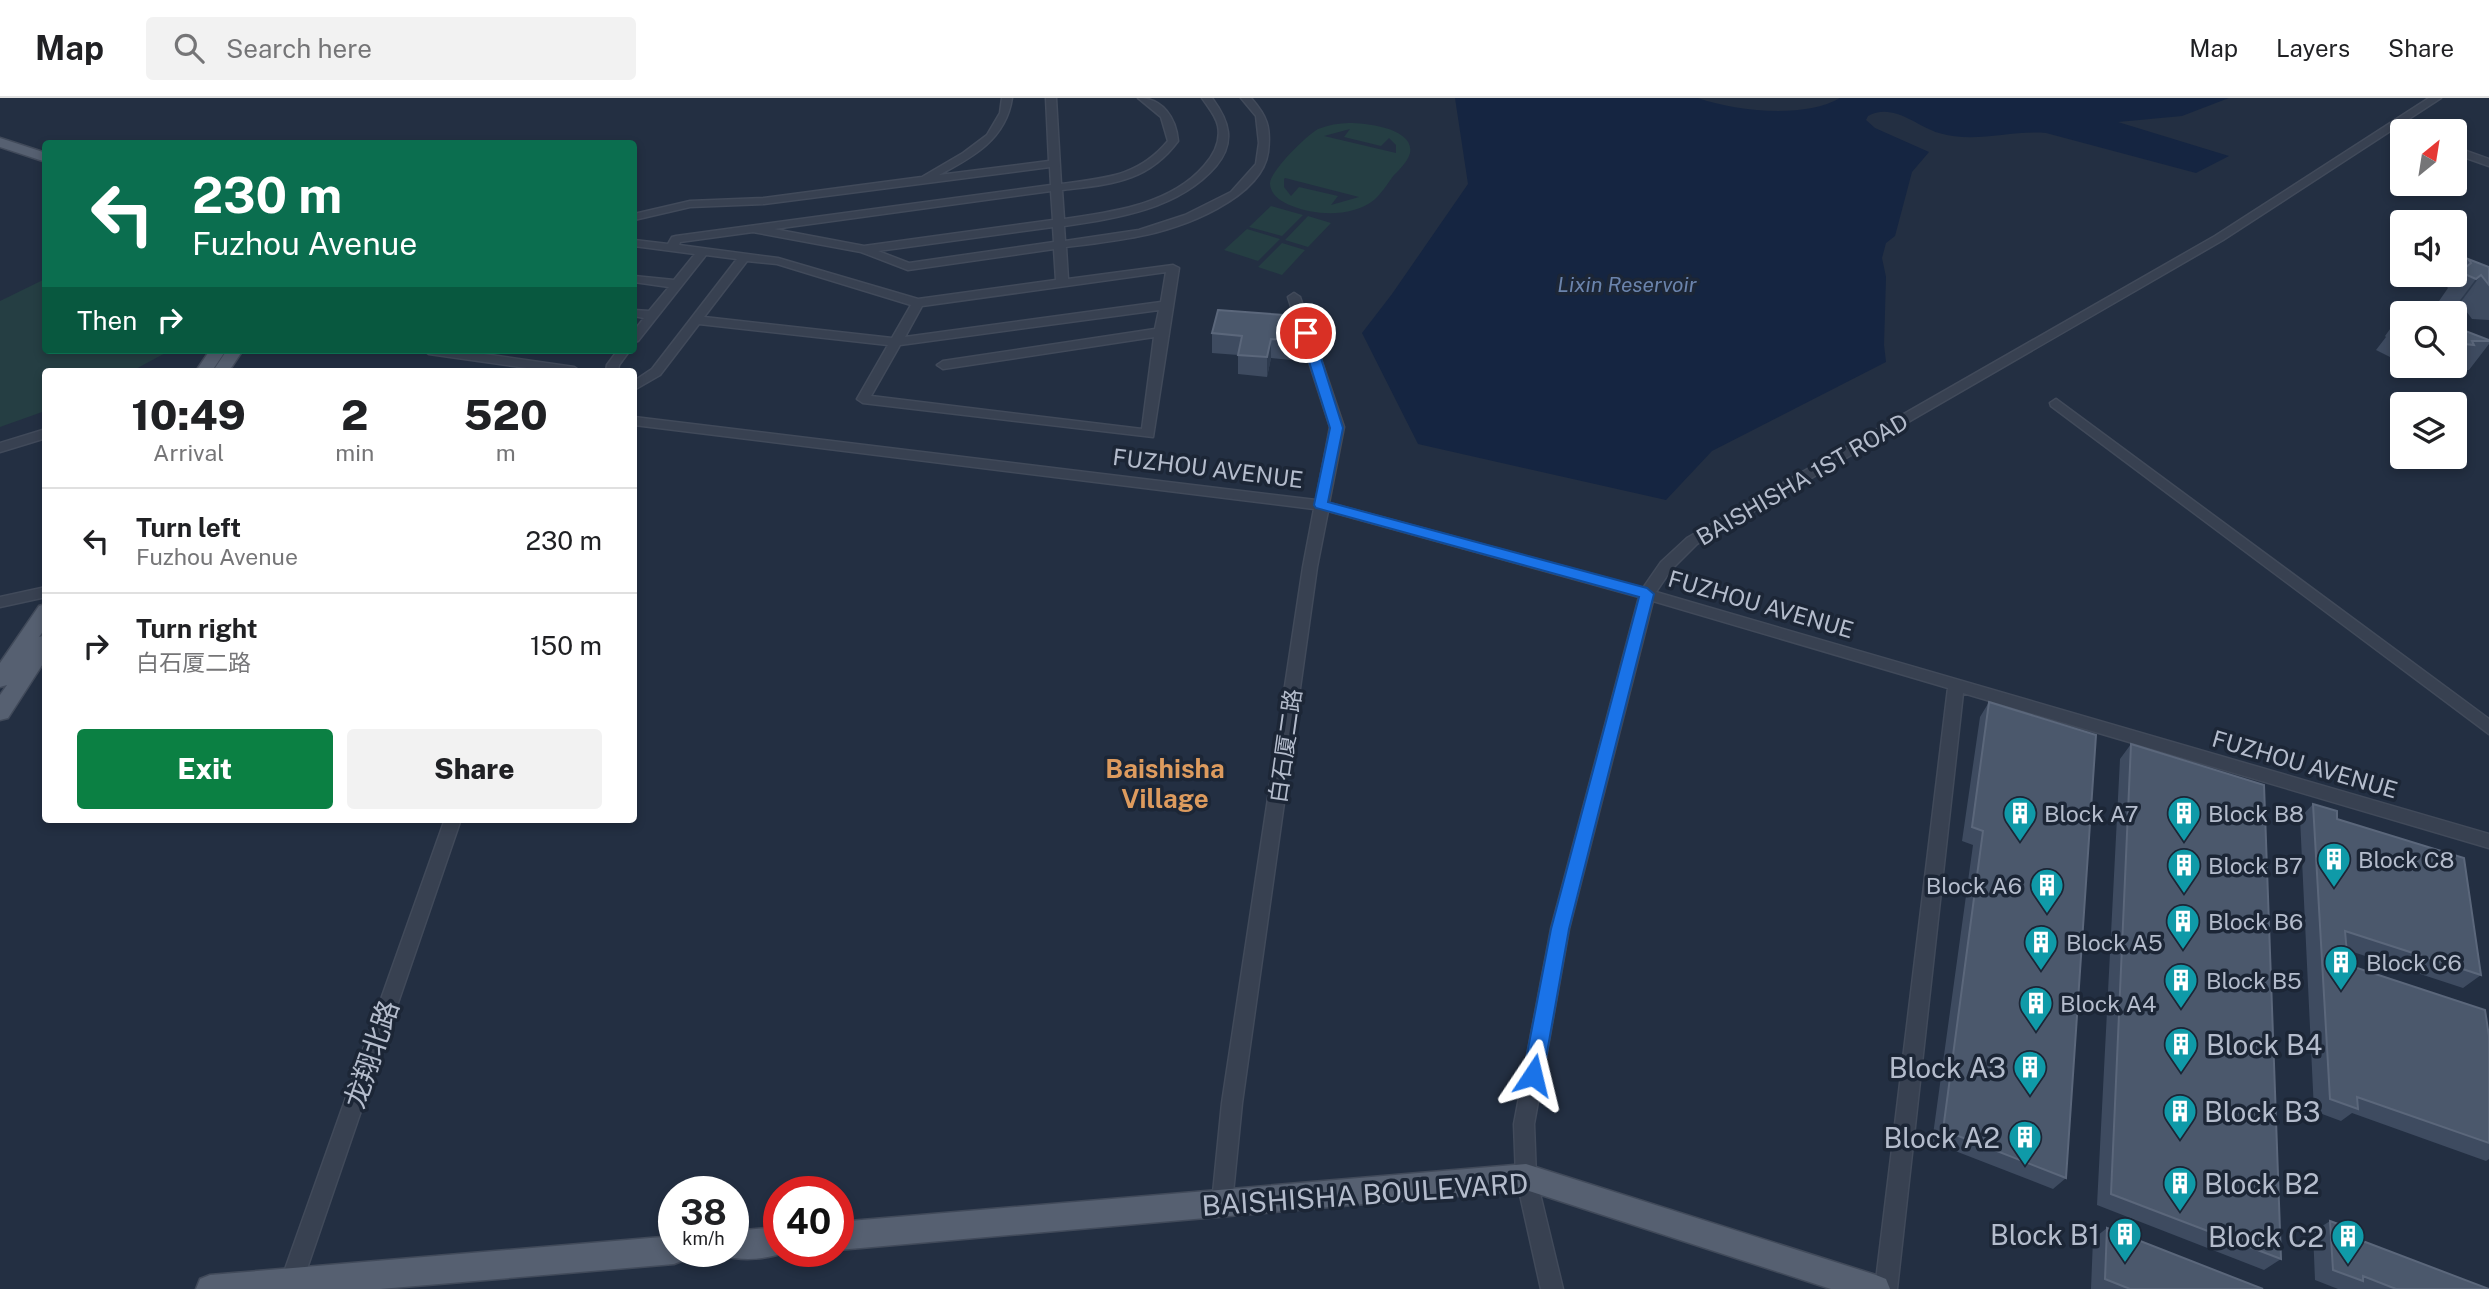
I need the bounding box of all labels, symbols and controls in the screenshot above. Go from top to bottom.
search box [146,17,636,80]
text: Map [35,29,104,67]
icon: search [170,29,208,67]
text: Search here [226,33,372,64]
text: Map [2189,34,2238,62]
text: Layers [2276,34,2350,62]
text: Share [2388,34,2454,62]
north arrow [2390,119,2468,196]
map controls [2390,119,2467,469]
text: 230 m [192,166,342,224]
icon: left [77,168,168,259]
button: sound [2390,210,2467,287]
text: Fuzhou Avenue [192,225,417,262]
water label: Lixin Reservoir [1557,272,1698,297]
icon: right [151,301,189,339]
button: search [2390,301,2467,378]
pin [1276,303,1336,363]
text: Then [77,305,137,336]
icon: arrive [1287,314,1325,352]
text: 10:49 [131,390,246,439]
text: 2 [341,390,368,439]
text: 520 [464,390,548,439]
button: layers [2390,392,2467,469]
street label: BAISHISHA 1ST ROAD [1691,407,1913,551]
text: Arrival [153,439,224,466]
text: min [335,439,374,466]
text: m [496,439,516,466]
street label: FUZHOU AVENUE [1111,443,1305,493]
text: Turn left [136,512,241,543]
icon: left [77,522,115,560]
text: 230 m [526,525,602,556]
text: Fuzhou Avenue [136,543,298,570]
street label: FUZHOU AVENUE [1665,565,1857,643]
text: Turn right [136,613,258,644]
icon: right [77,627,115,665]
text: 150 m [530,630,602,661]
text: 白石厦二路 [136,649,251,676]
street label: 白石厦二路 [1264,687,1306,805]
street label: FUZHOU AVENUE [2209,725,2401,803]
button: Exit [77,729,333,809]
button: Share [347,729,602,809]
district label: Baishisha Village [1105,753,1225,814]
building icon: Block A7 [2001,794,2039,843]
building icon: Block B8 [2165,794,2203,843]
place label: Block A7 [2044,800,2139,827]
place label: Block B8 [2208,800,2304,827]
building icon: Block C8 [2315,840,2353,889]
building icon: Block B7 [2165,846,2203,895]
place label: Block C8 [2358,846,2454,873]
place label: Block B7 [2208,852,2303,879]
building icon: Block A6 [2028,866,2066,915]
place label: Block A6 [1926,872,2022,899]
building icon: Block B6 [2164,902,2202,951]
place label: Block B6 [2208,908,2303,935]
building icon: Block A5 [2022,923,2060,972]
place label: Block A5 [2066,929,2163,956]
building icon: Block C6 [2322,943,2360,992]
place label: Block C6 [2366,949,2462,976]
building icon: Block B5 [2162,961,2200,1010]
place label: Block B5 [2206,967,2302,994]
building icon: Block A4 [2017,984,2055,1033]
place label: Block A4 [2060,990,2156,1017]
street label: 龙翔北路 [337,996,405,1112]
building icon: Block B4 [2162,1025,2200,1074]
place label: Block B4 [2206,1028,2322,1061]
position arrow [1496,1038,1570,1112]
building icon: Block A3 [2011,1048,2049,1097]
place label: Block A3 [1889,1051,2006,1084]
building icon: Block B3 [2161,1092,2199,1141]
place label: Block B3 [2204,1095,2320,1128]
building icon: Block A2 [2006,1118,2044,1167]
place label: Block A2 [1883,1121,2000,1154]
building icon: Block B2 [2161,1164,2199,1213]
street label: BAISHISHA BOULEVARD [1201,1166,1529,1222]
place label: Block B2 [2204,1167,2319,1200]
speed limit sign: 40 [763,1176,854,1267]
text: 38 [680,1192,727,1233]
building icon: Block B1 [2106,1215,2144,1264]
building icon: Block C2 [2329,1217,2367,1266]
place label: Block B1 [1990,1218,2100,1251]
place label: Block C2 [2208,1220,2324,1253]
text: km/h [682,1228,725,1249]

